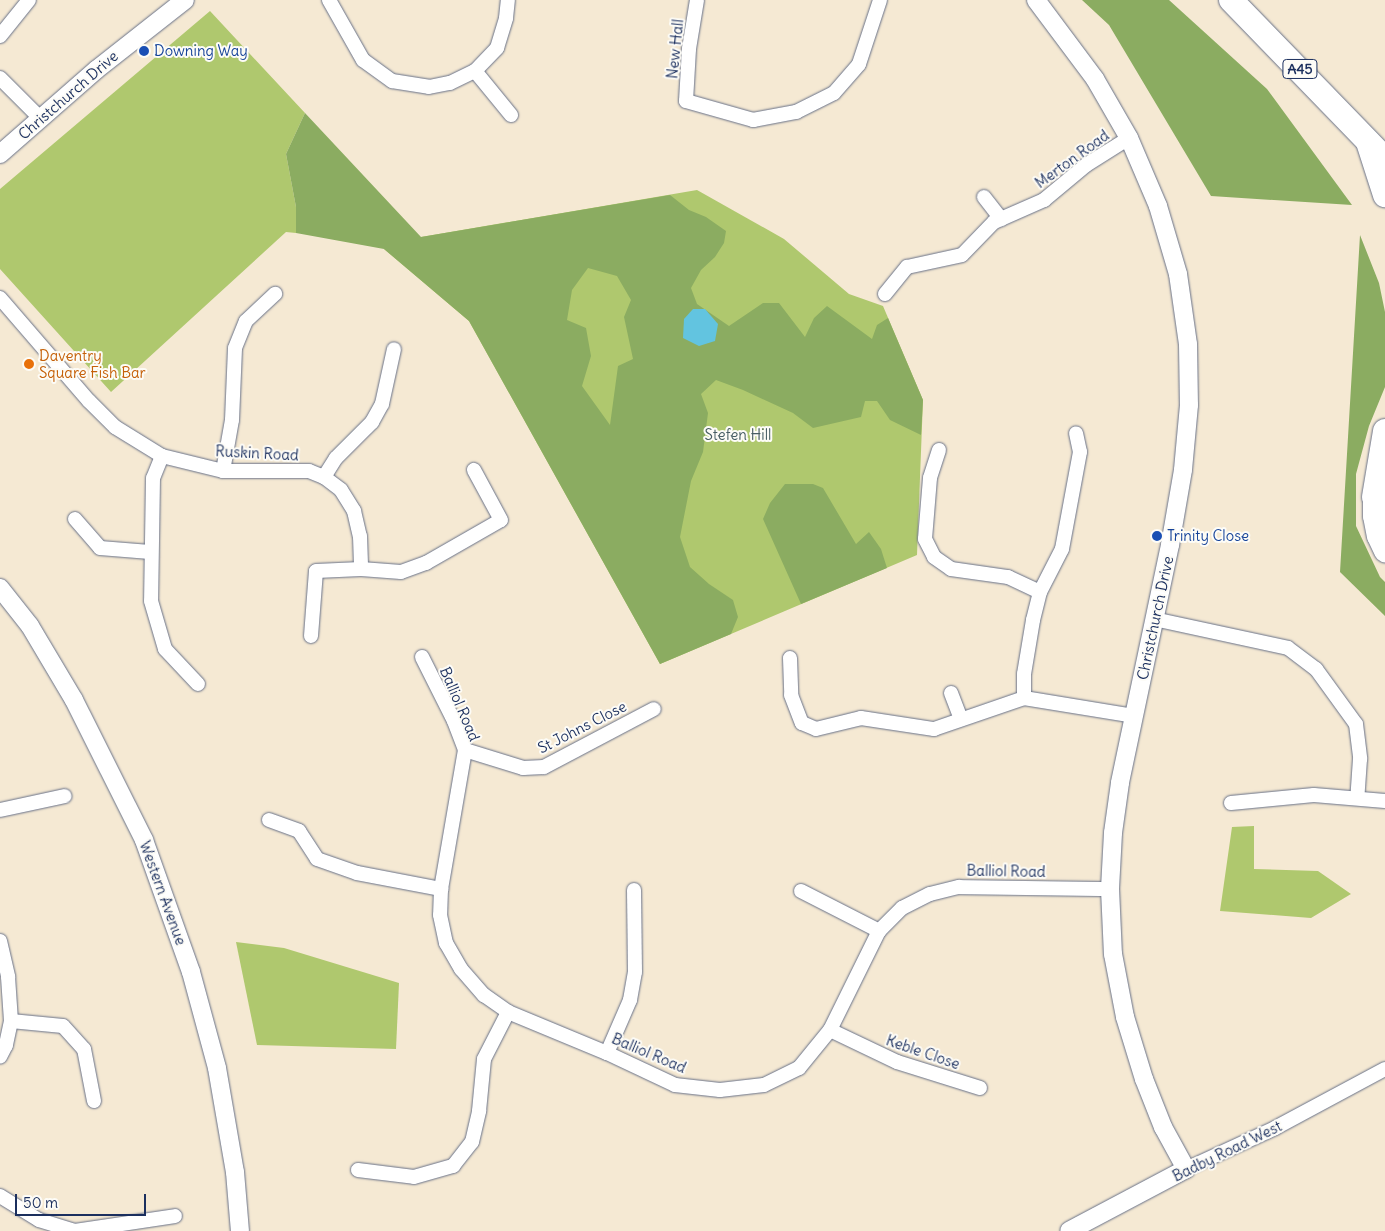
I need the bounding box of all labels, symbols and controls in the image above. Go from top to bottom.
street label: New Hall [663,18,687,80]
place label: Downing Way [154,42,248,60]
marker: Downing Way [138,45,150,57]
street label: Christchurch Drive [14,47,122,143]
road number: A45 [1281,58,1319,80]
street label: Merton Road [1031,126,1113,192]
place label: Daventry Square Fish Bar [39,346,146,381]
marker: Daventry Square Fish Bar [23,358,35,370]
park label: Stefen Hill [705,426,771,444]
street label: Ruskin Road [215,442,299,464]
place label: Trinity Close [1167,527,1249,545]
marker: Trinity Close [1151,530,1163,542]
street label: Christchurch Drive [1133,554,1177,682]
street label: Balliol Road [436,664,484,744]
street label: St Johns Close [535,697,629,757]
street label: Western Avenue [136,838,190,948]
street label: Balliol Road [966,861,1046,881]
street label: Balliol Road [609,1029,689,1077]
street label: Keble Close [884,1031,962,1073]
street label: Badby Road West [1169,1117,1285,1185]
scale bar [18,1184,149,1216]
text: 50 m [23,1193,58,1212]

